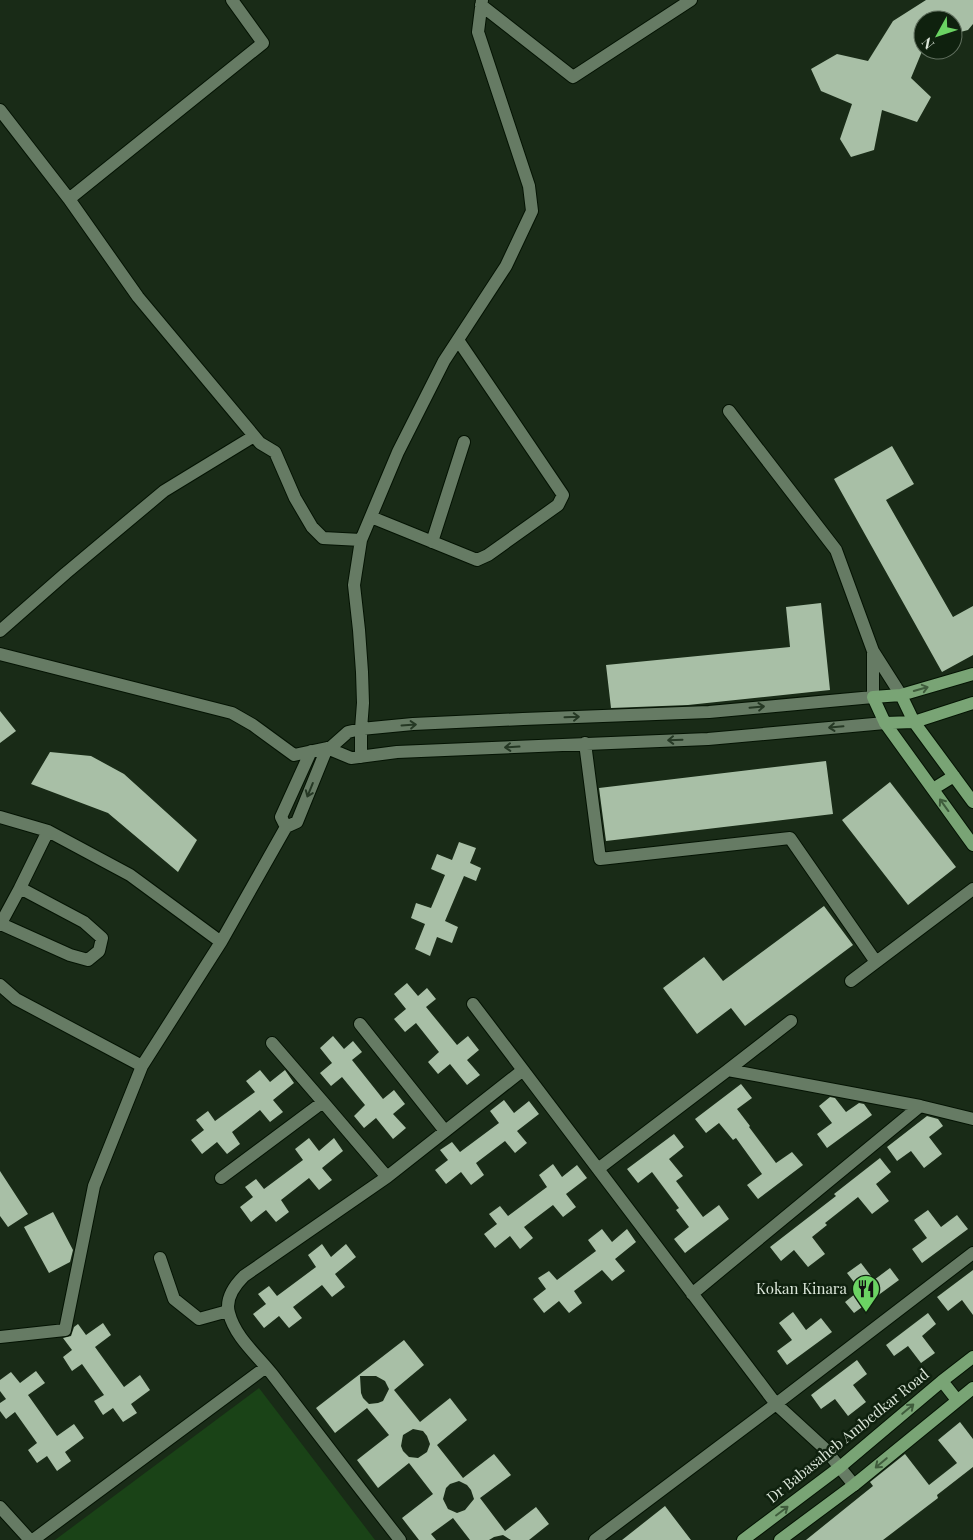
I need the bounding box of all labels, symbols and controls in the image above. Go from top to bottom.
north arrow [913,10,963,60]
text: N [917,34,938,54]
one-way arrow [912,684,928,693]
one-way arrow [749,703,765,712]
one-way arrow [563,712,579,721]
one-way arrow [401,720,417,729]
one-way arrow [829,722,845,732]
one-way arrow [667,736,683,745]
one-way arrow [504,742,520,751]
one-way arrow [304,783,313,798]
one-way arrow [939,798,949,812]
restaurant icon: Kokan Kinara [851,1274,881,1313]
place label: Kokan Kinara [756,1278,848,1298]
street label: Dr Babasaheb Ambedkar Road [762,1363,933,1507]
one-way arrow [902,1403,915,1415]
one-way arrow [875,1457,888,1468]
one-way arrow [775,1505,788,1516]

